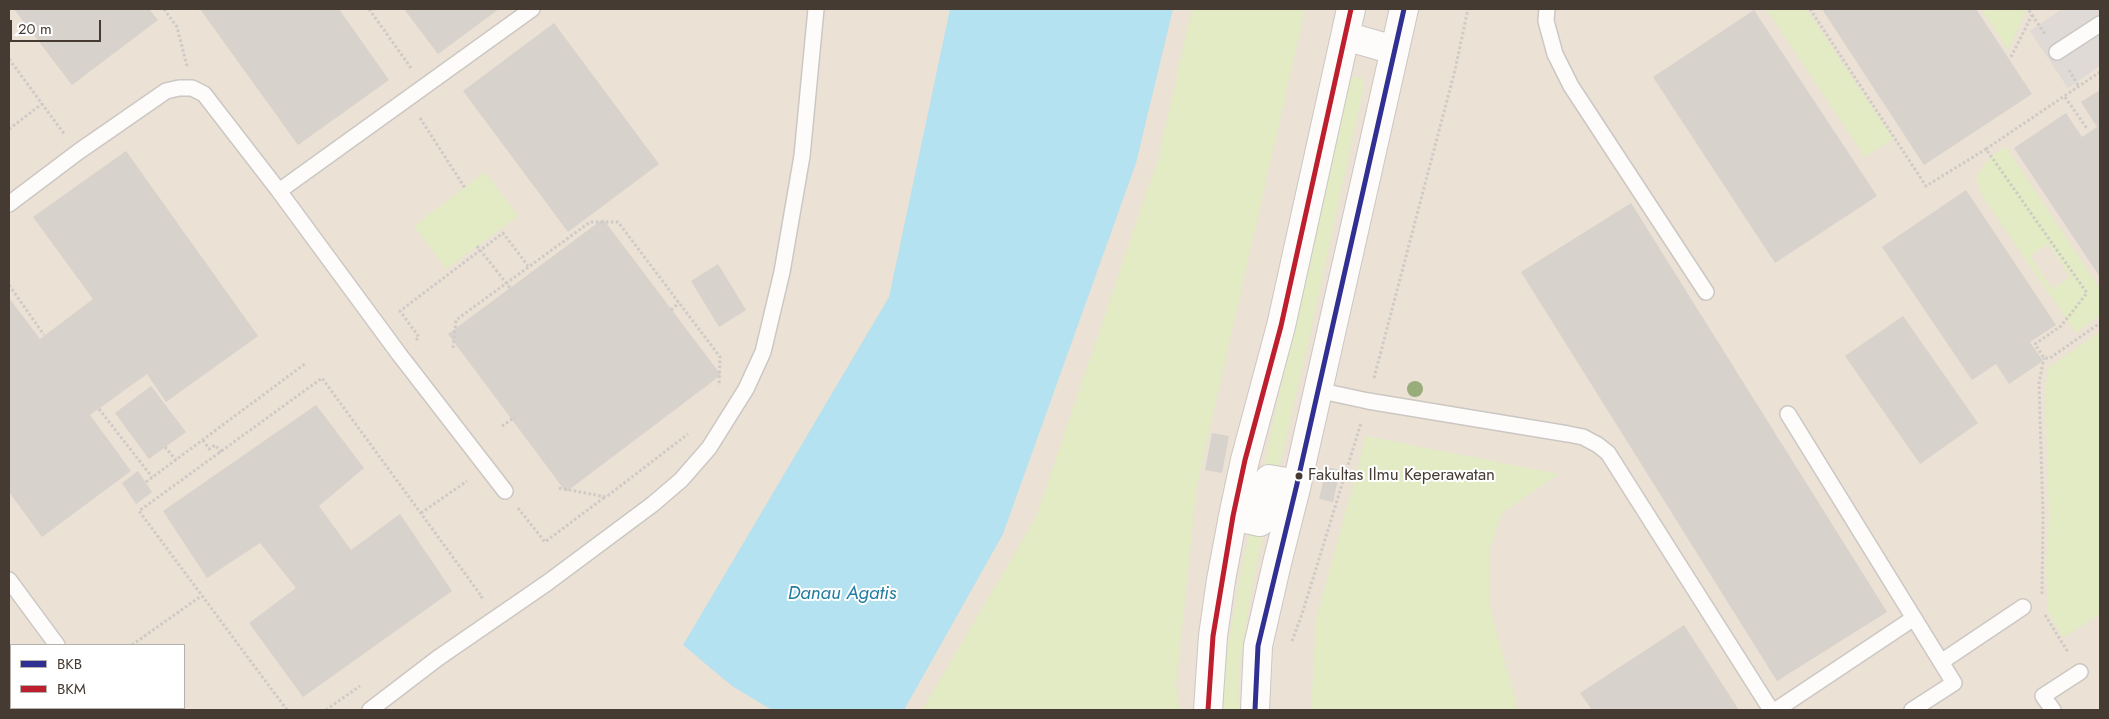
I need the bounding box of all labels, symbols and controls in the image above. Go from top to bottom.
scale bar [12,10,104,42]
text: 20 m [18,18,52,40]
place label: Fakultas Ilmu Keperawatan [1308,466,1495,486]
marker: Fakultas Ilmu Keperawatan [1294,471,1304,481]
water label: Danau Agatis [788,583,896,605]
legend [10,644,185,709]
text: BKB [57,653,82,675]
text: BKM [57,678,86,700]

